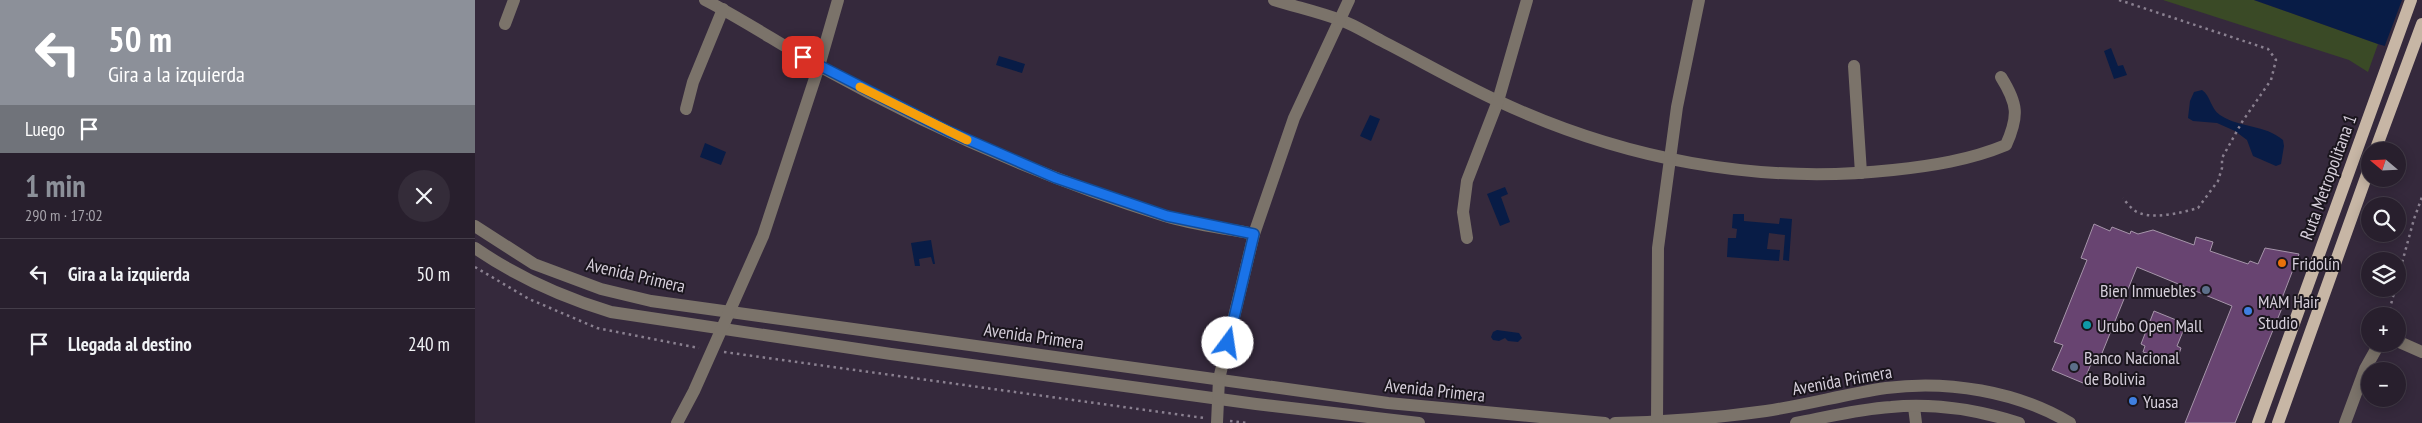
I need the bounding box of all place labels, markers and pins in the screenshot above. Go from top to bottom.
pin [782,36,824,78]
place label: Fridolín [2292,252,2340,275]
marker: Fridolín [2276,257,2288,269]
place label: Bien Inmuebles [2100,279,2196,302]
marker: Bien Inmuebles [2200,284,2212,296]
place label: MAM Hair Studio [2258,290,2319,334]
marker: MAM Hair Studio [2242,305,2254,317]
place label: Urubo Open Mall [2097,314,2203,337]
marker: Urubo Open Mall [2081,319,2093,331]
place label: Banco Nacional de Bolivia [2084,346,2180,390]
marker: Banco Nacional de Bolivia [2068,361,2080,373]
place label: Yuasa [2143,390,2178,413]
marker: Yuasa [2127,395,2139,407]

